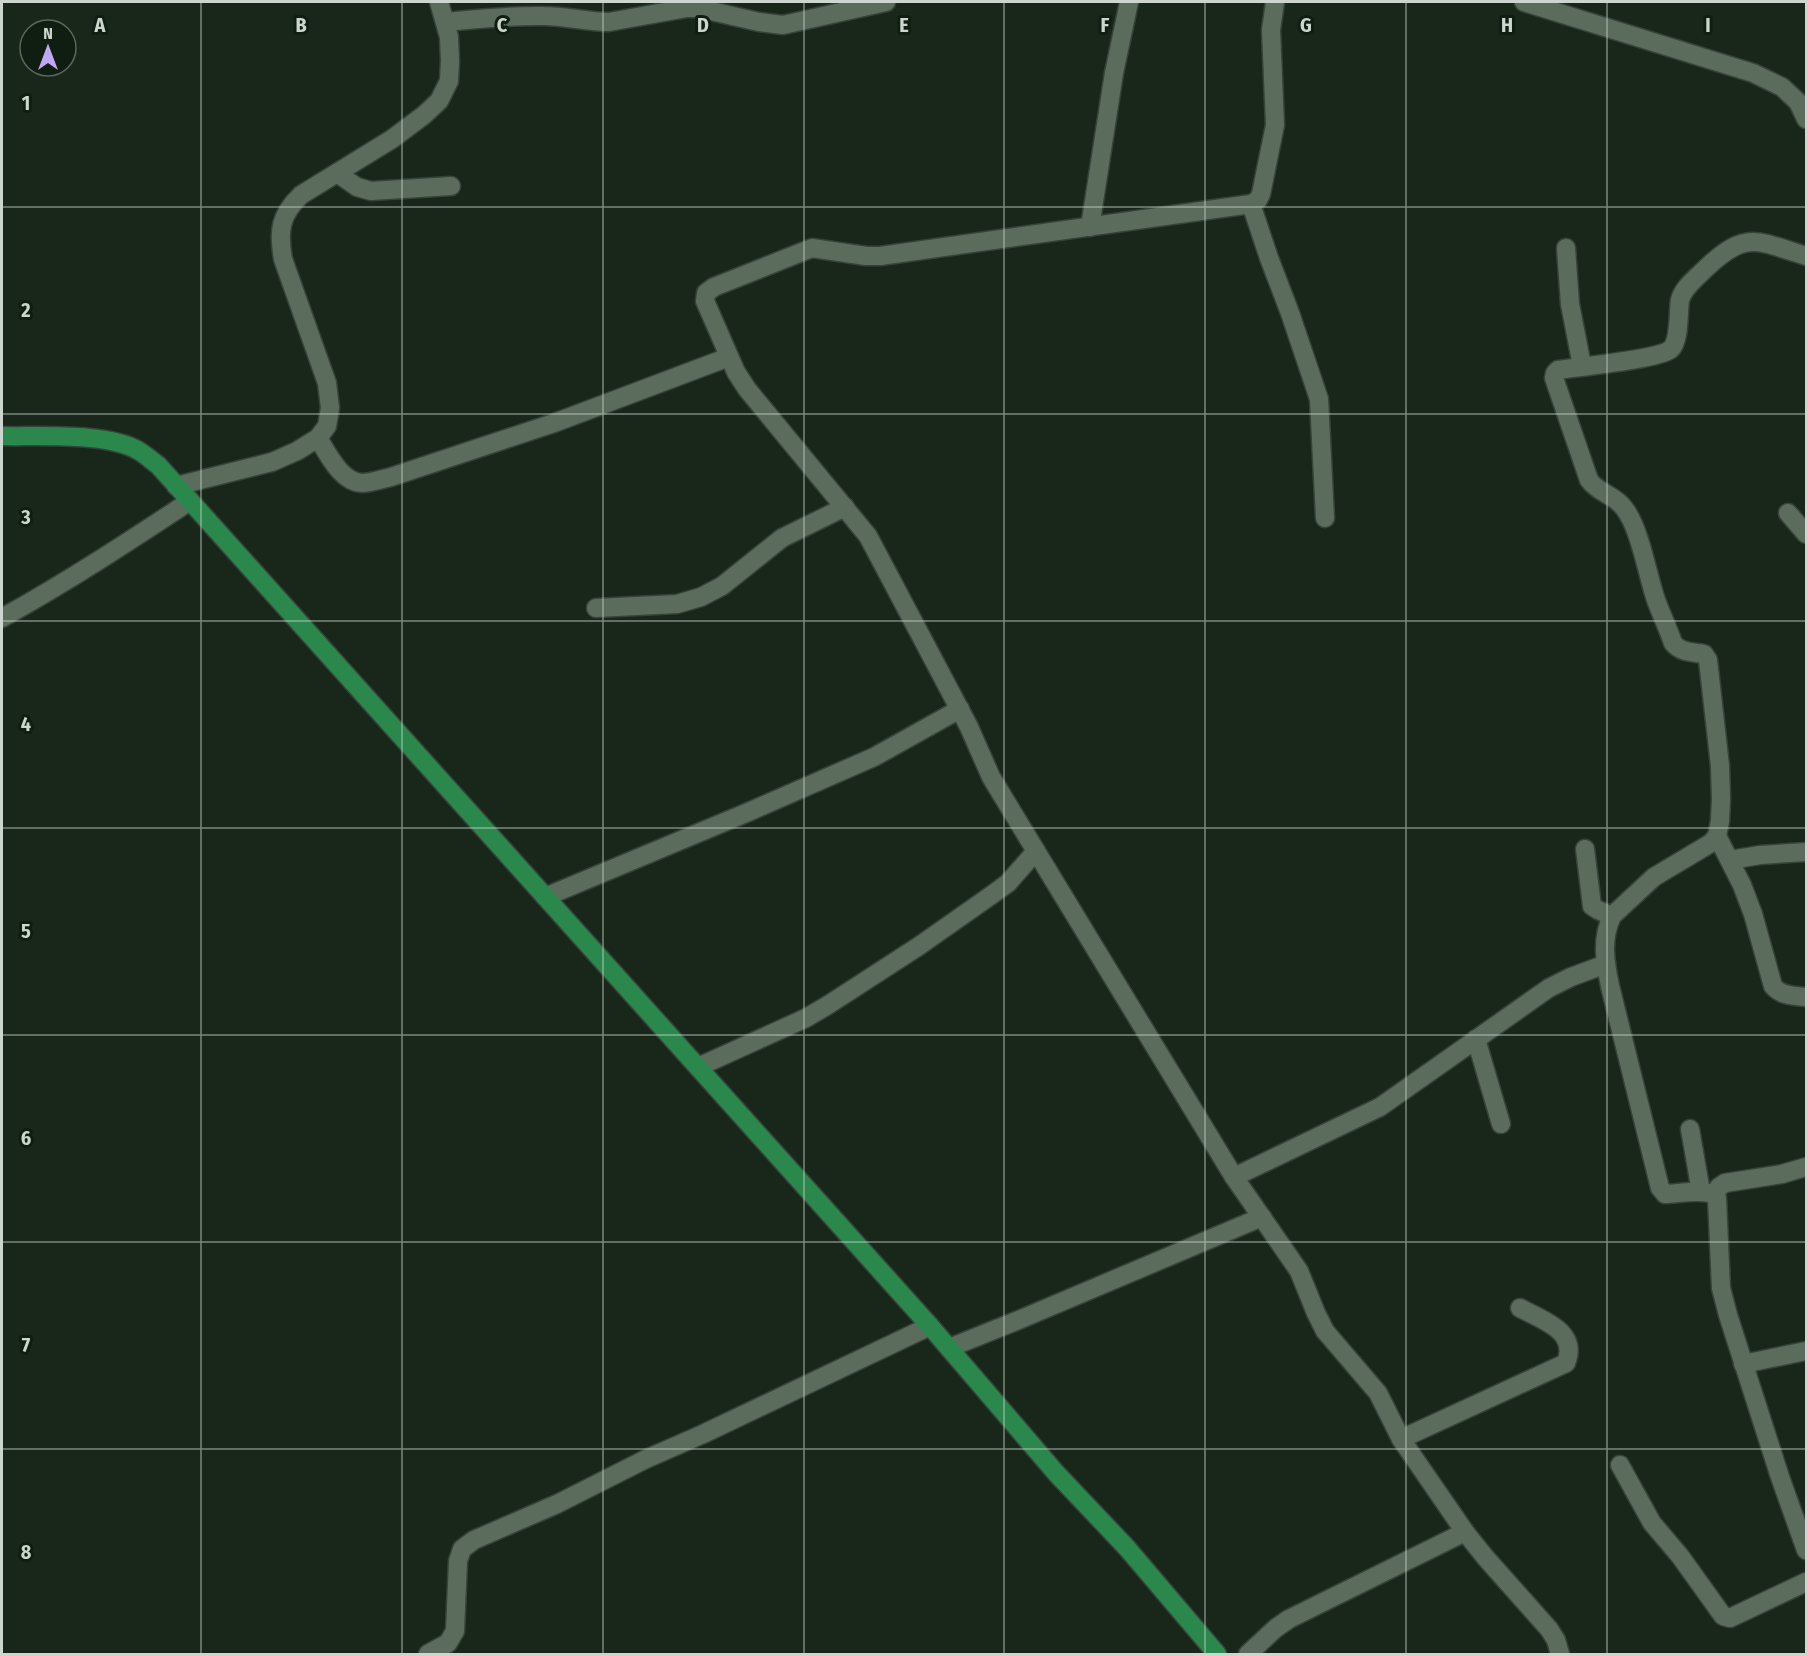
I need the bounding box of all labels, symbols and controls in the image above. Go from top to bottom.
text: A [94,13,107,37]
text: B [295,13,307,37]
text: C [497,13,508,37]
text: D [697,13,709,37]
text: E [899,13,909,37]
text: F [1101,13,1110,37]
text: G [1300,13,1312,37]
text: H [1501,13,1513,37]
text: I [1705,13,1711,37]
north arrow [18,18,78,78]
text: N [43,24,53,43]
text: 1 [22,91,30,115]
text: 2 [20,298,31,322]
text: 3 [20,505,31,529]
text: 4 [21,712,31,736]
text: 5 [21,919,31,943]
text: 6 [21,1126,31,1150]
text: 7 [22,1333,31,1357]
text: 8 [21,1540,32,1564]

